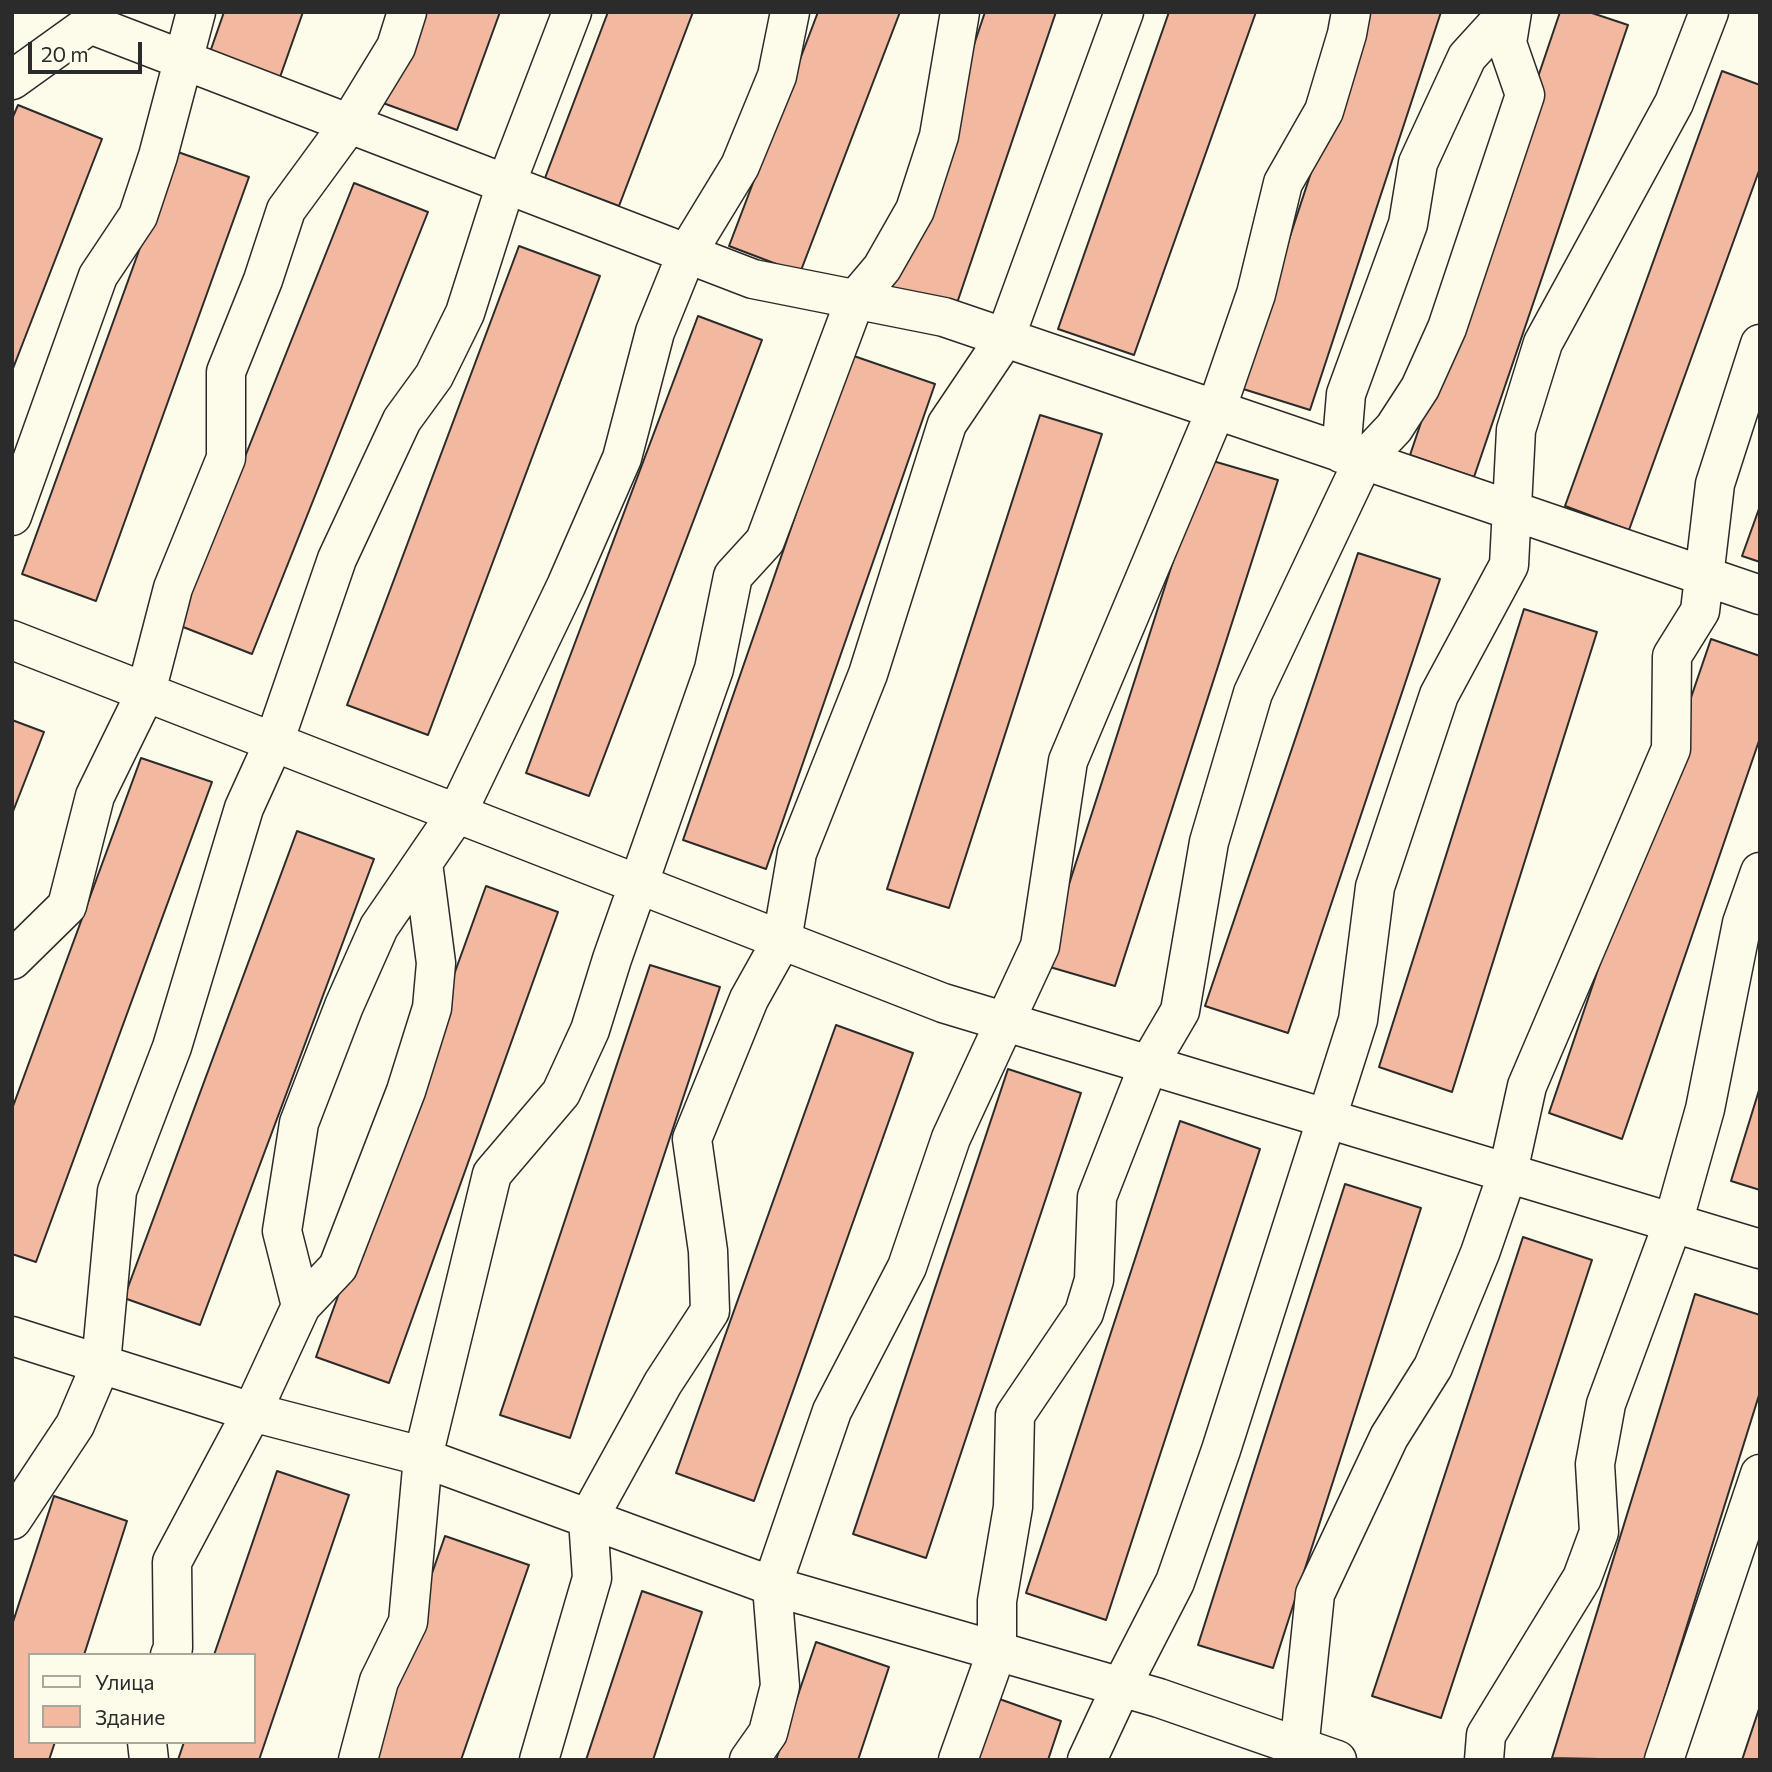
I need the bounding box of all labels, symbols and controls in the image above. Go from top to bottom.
scale bar [32,28,145,72]
text: 20 m [41,41,89,66]
legend [28,1653,256,1744]
text: Улица [95,1669,154,1694]
text: Здание [95,1704,165,1729]

